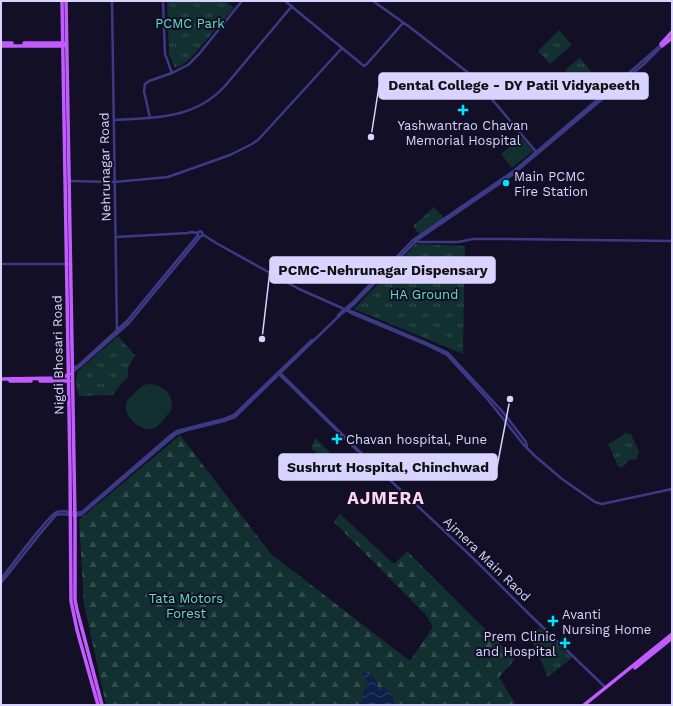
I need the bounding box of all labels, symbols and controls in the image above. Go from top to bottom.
park label: PCMC Park [155,16,225,31]
callout: Dental College - DY Patil Vidyapeeth [379,73,648,99]
text: Dental College - DY Patil Vidyapeeth [388,77,640,93]
marker: Yashwantrao Chavan Memorial Hospital [457,104,469,116]
street label: Nehrunagar Road [97,112,113,222]
place label: Yashwantrao Chavan Memorial Hospital [398,118,528,148]
place label: Main PCMC Fire Station [514,169,588,199]
marker: Main PCMC Fire Station [501,178,511,188]
callout: PCMC-Nehrunagar Dispensary [270,257,495,283]
text: PCMC-Nehrunagar Dispensary [278,262,488,278]
park label: HA Ground [390,287,458,302]
street label: Nigdi Bhosari Road [49,295,67,415]
place label: Chavan hospital, Pune [346,432,487,447]
marker: Chavan hospital, Pune [331,433,343,445]
callout: Sushrut Hospital, Chinchwad [279,454,497,480]
text: Sushrut Hospital, Chinchwad [287,459,489,475]
district label: AJMERA [347,488,425,508]
street label: Ajmera Main Raod [440,514,534,604]
park label: Tata Motors Forest [149,591,223,621]
place label: Avanti Nursing Home [562,607,651,637]
marker: Avanti Nursing Home [547,615,559,627]
place label: Prem Clinic and Hospital [476,629,556,659]
marker: Prem Clinic and Hospital [559,637,571,649]

